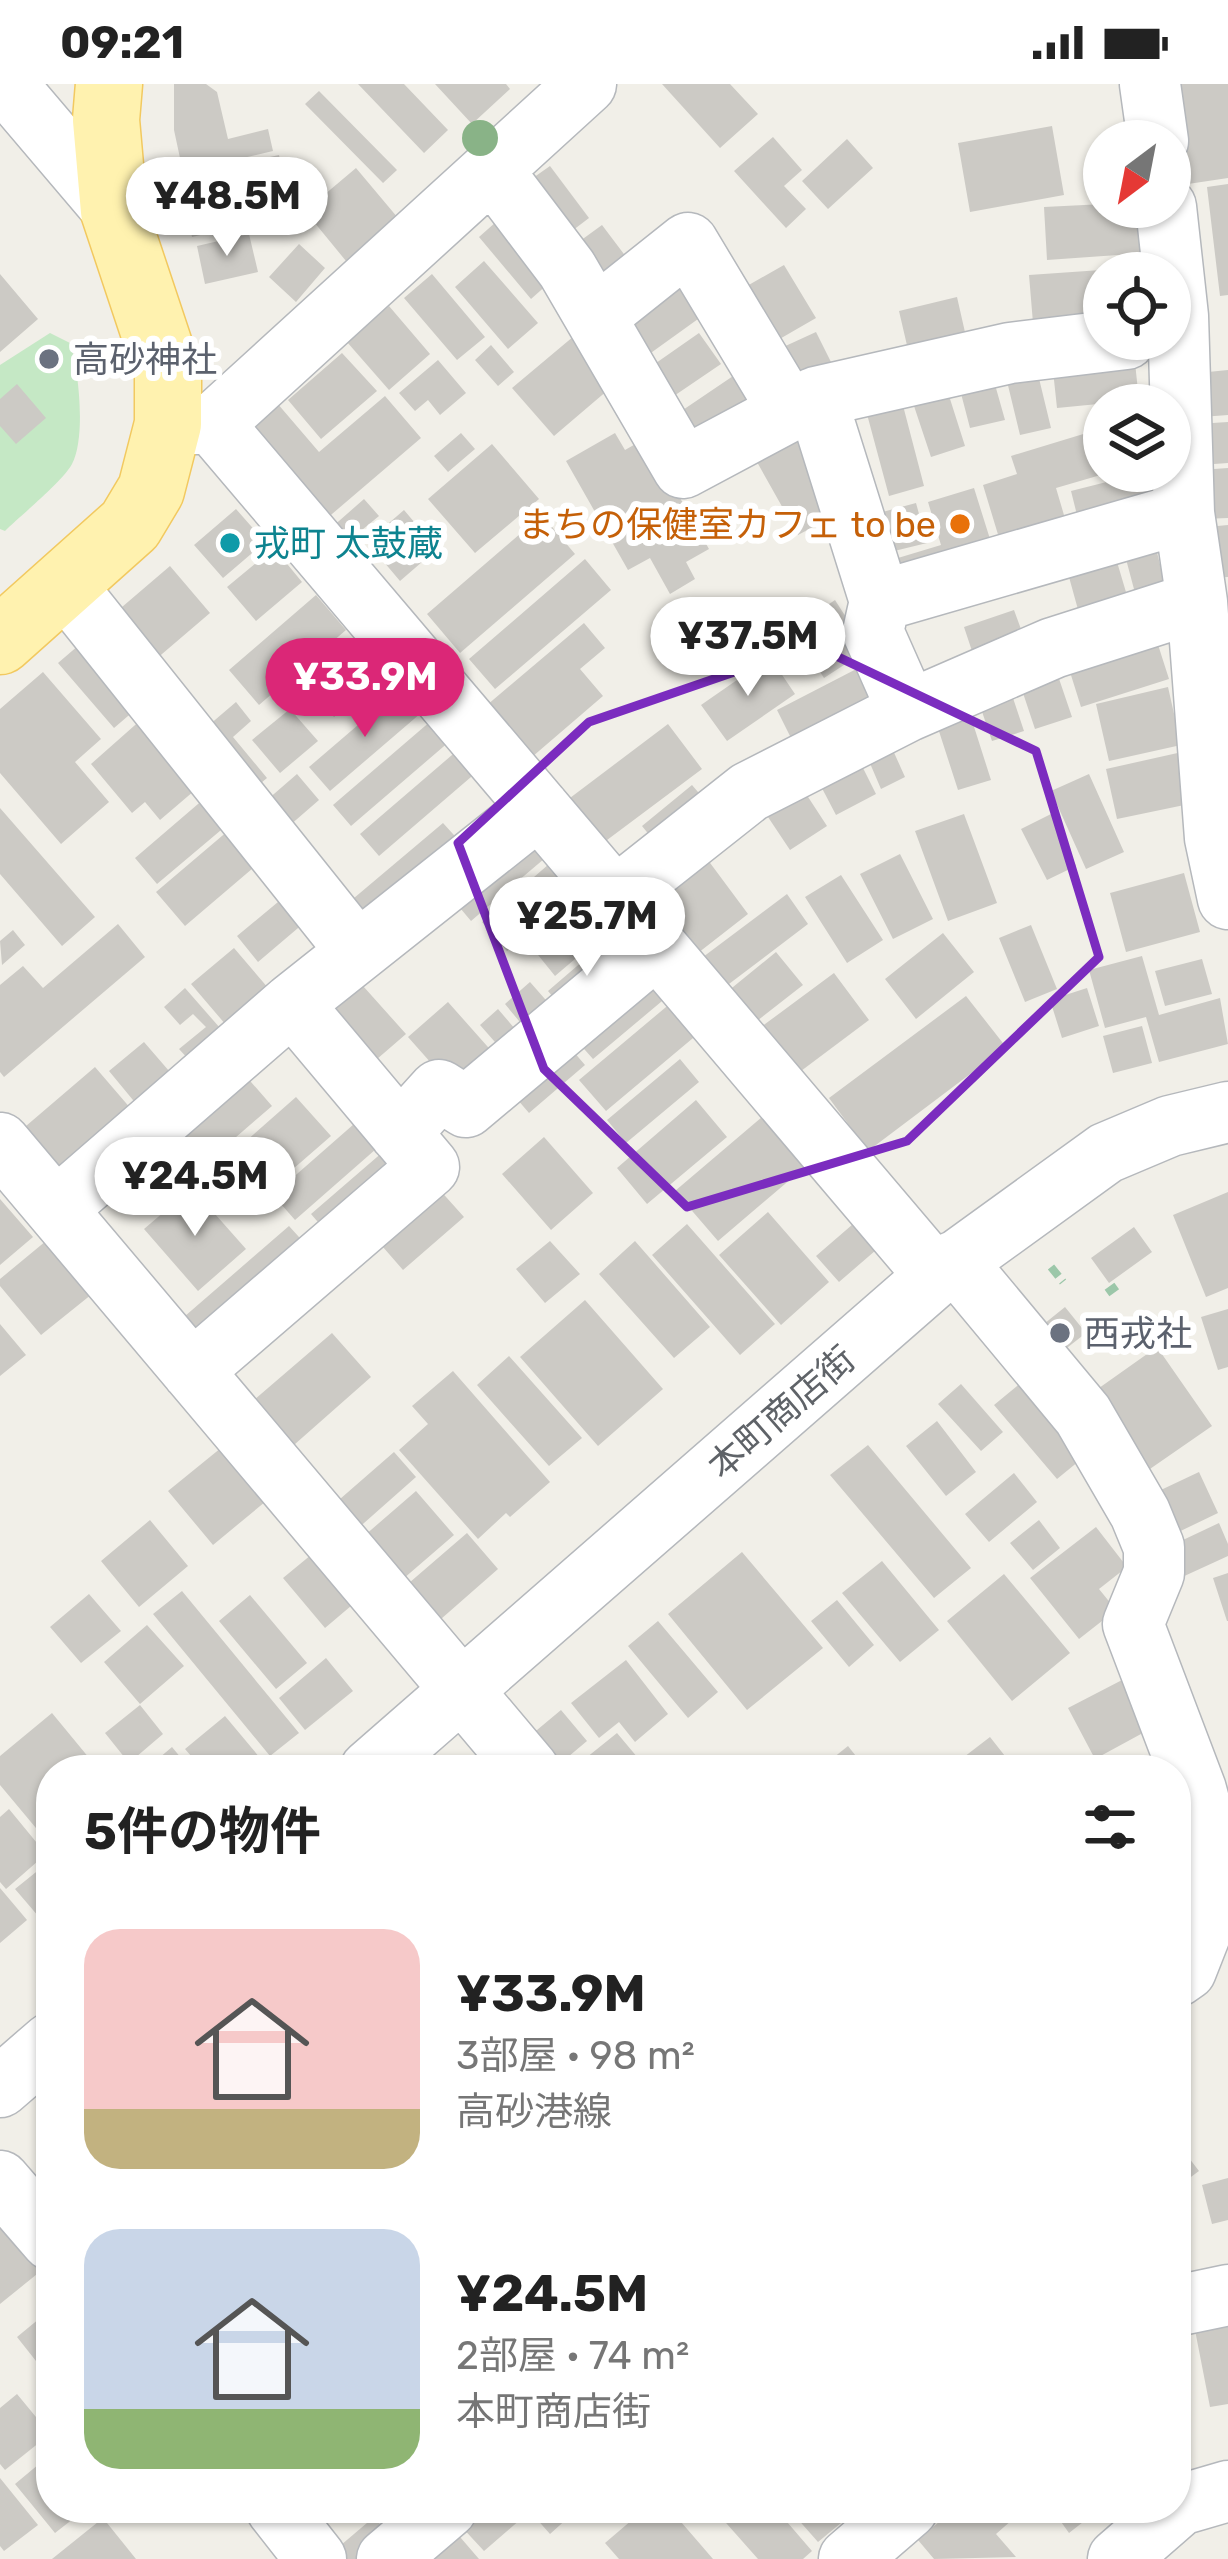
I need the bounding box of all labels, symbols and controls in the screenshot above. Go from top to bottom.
text: 09:21 [60,16,184,69]
north arrow [1083,120,1191,228]
map controls [1083,120,1191,492]
pin: ¥48.5M [129,157,325,259]
text: ¥48.5M [153,173,301,219]
button: locate [1083,252,1191,360]
place label: 高砂神社 [73,338,217,381]
marker: 高砂神社 [36,346,62,372]
button: layers [1083,384,1191,492]
place label: まちの保健室カフェ to be [518,503,936,546]
marker: まちの保健室カフェ to be [947,511,973,537]
place label: 戎町 太鼓蔵 [254,522,443,565]
marker: 戎町 太鼓蔵 [217,530,243,556]
pin: ¥37.5M [650,597,846,699]
text: ¥37.5M [677,613,819,659]
pin: ¥33.9M [267,638,463,740]
text: ¥33.9M [292,654,438,700]
pin: ¥25.7M [489,877,685,979]
text: ¥25.7M [516,893,658,939]
pin: ¥24.5M [97,1137,293,1239]
text: ¥24.5M [122,1153,268,1199]
place label: 西戎社 [1084,1312,1192,1355]
marker: 西戎社 [1047,1320,1073,1346]
street label: 本町商店街 [699,1337,863,1488]
icon: filters [1077,1794,1143,1860]
text: 5件の物件 [84,1801,321,1862]
text: ¥33.9M [456,1963,646,2024]
icon: home [180,1977,324,2121]
text: 3部屋 · 98 m² [456,2033,695,2079]
text: 高砂港線 [456,2089,612,2135]
text: ¥24.5M [456,2263,648,2324]
icon: home [180,2277,324,2421]
text: 2部屋 · 74 m² [456,2333,689,2379]
text: 本町商店街 [456,2389,651,2435]

